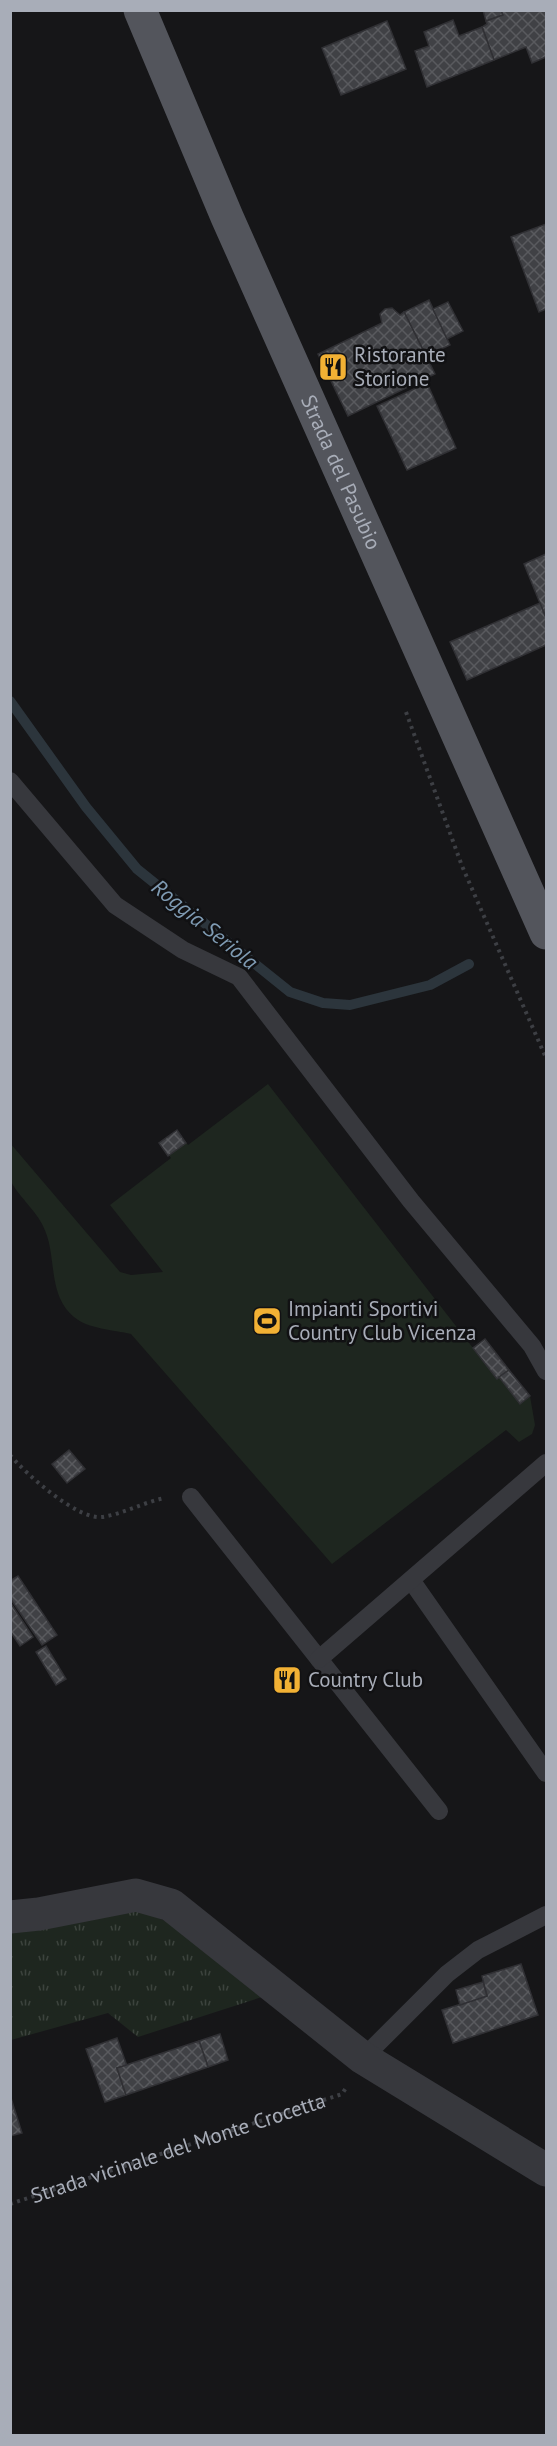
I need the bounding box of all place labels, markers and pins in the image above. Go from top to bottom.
place label: Ristorante Storione [354,341,446,392]
restaurant icon: Ristorante Storione [317,351,349,383]
place label: Impianti Sportivi Country Club Vicenza [288,1295,476,1346]
sports icon: Impianti Sportivi Country Club Vicenza [251,1305,283,1337]
restaurant icon: Country Club [271,1664,303,1696]
place label: Country Club [308,1666,423,1693]

